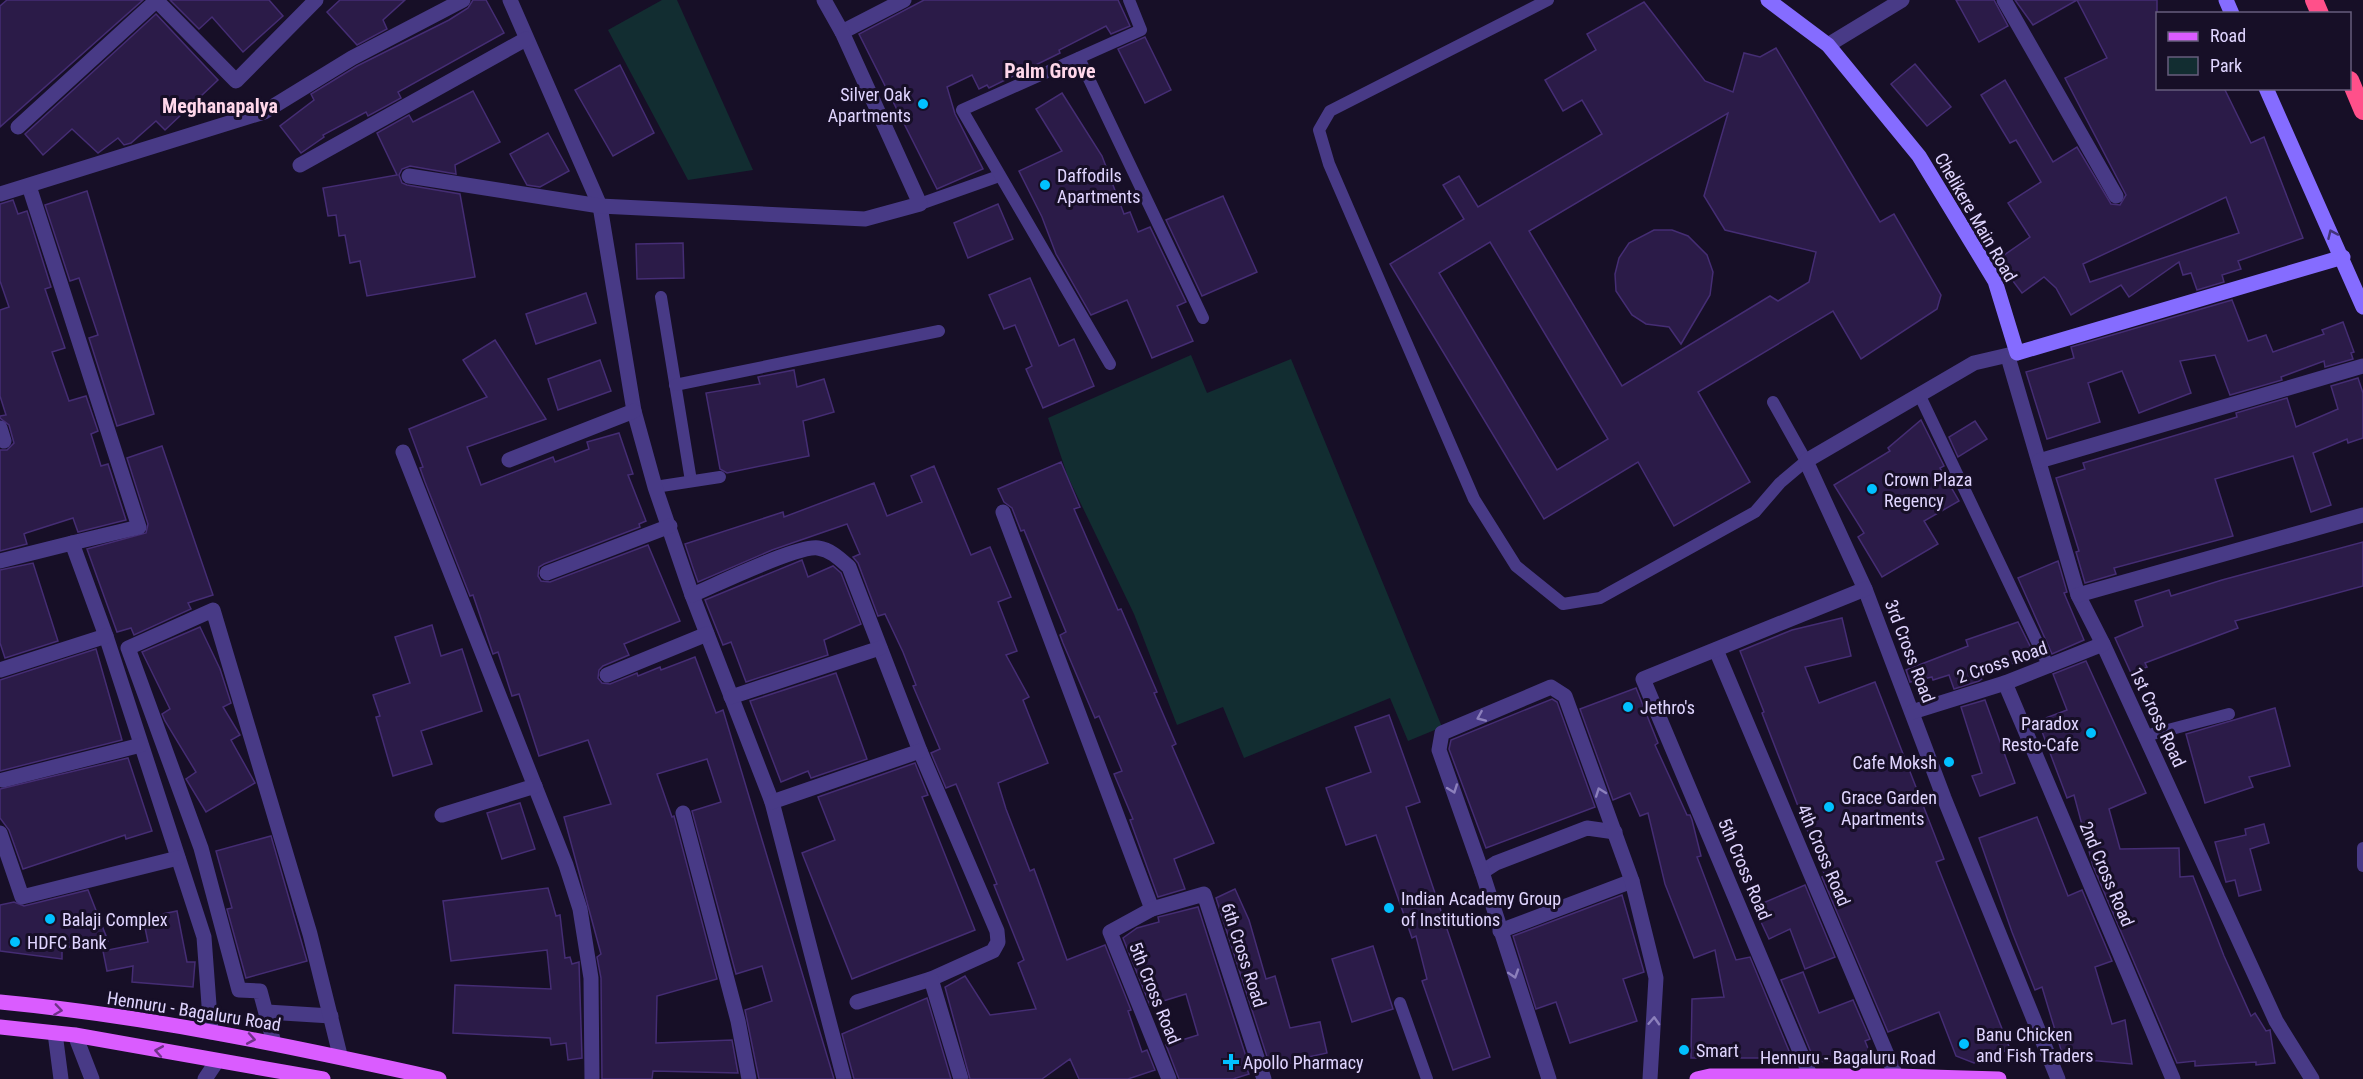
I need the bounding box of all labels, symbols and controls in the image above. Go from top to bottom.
legend [2156,12,2351,90]
text: Road [2210,25,2246,46]
text: Park [2210,55,2242,76]
district label: Palm Grove [1004,59,1096,83]
place label: Silver Oak Apartments [828,84,911,126]
district label: Meghanapalya [162,94,278,118]
marker: Silver Oak Apartments [916,97,930,111]
street label: Chelikere Main Road [1931,149,2021,285]
place label: Daffodils Apartments [1057,165,1140,207]
marker: Daffodils Apartments [1038,178,1052,192]
one-way arrow [2328,229,2340,240]
place label: Crown Plaza Regency [1884,469,1972,511]
marker: Crown Plaza Regency [1865,482,1879,496]
street label: 3rd Cross Road [1881,597,1939,705]
street label: 2 Cross Road [1954,637,2050,687]
street label: 1st Cross Road [2126,664,2190,770]
place label: Jethro's [1640,697,1695,718]
marker: Jethro's [1621,700,1635,714]
one-way arrow [1476,710,1487,722]
place label: Paradox Resto-Cafe [2001,713,2079,755]
marker: Paradox Resto-Cafe [2084,726,2098,740]
place label: Cafe Moksh [1852,752,1937,773]
marker: Cafe Moksh [1942,755,1956,769]
one-way arrow [1445,783,1458,794]
one-way arrow [1595,787,1608,798]
place label: Grace Garden Apartments [1841,787,1937,829]
marker: Grace Garden Apartments [1822,800,1836,814]
street label: 4th Cross Road [1793,801,1855,909]
street label: 5th Cross Road [1714,815,1776,923]
street label: 2nd Cross Road [2075,818,2139,930]
place label: Indian Academy Group of Institutions [1401,888,1561,930]
street label: 6th Cross Road [1217,900,1271,1010]
marker: Indian Academy Group of Institutions [1382,901,1396,915]
place label: Balaji Complex [62,909,168,930]
marker: Balaji Complex [43,912,57,926]
place label: HDFC Bank [27,932,107,953]
marker: HDFC Bank [8,935,22,949]
street label: 5th Cross Road [1125,939,1185,1047]
one-way arrow [1507,968,1519,979]
street label: Hennuru - Bagaluru Road [105,987,283,1035]
one-way arrow [53,1003,63,1015]
one-way arrow [1647,1016,1660,1025]
place label: Banu Chicken and Fish Traders [1976,1024,2093,1066]
one-way arrow [245,1032,255,1045]
marker: Banu Chicken and Fish Traders [1957,1037,1971,1051]
place label: Smart [1696,1040,1739,1061]
marker: Smart [1677,1043,1691,1057]
one-way arrow [155,1045,165,1058]
street label: Hennuru - Bagaluru Road [1760,1047,1936,1068]
place label: Apollo Pharmacy [1243,1052,1364,1073]
marker: Apollo Pharmacy [1224,1055,1238,1069]

